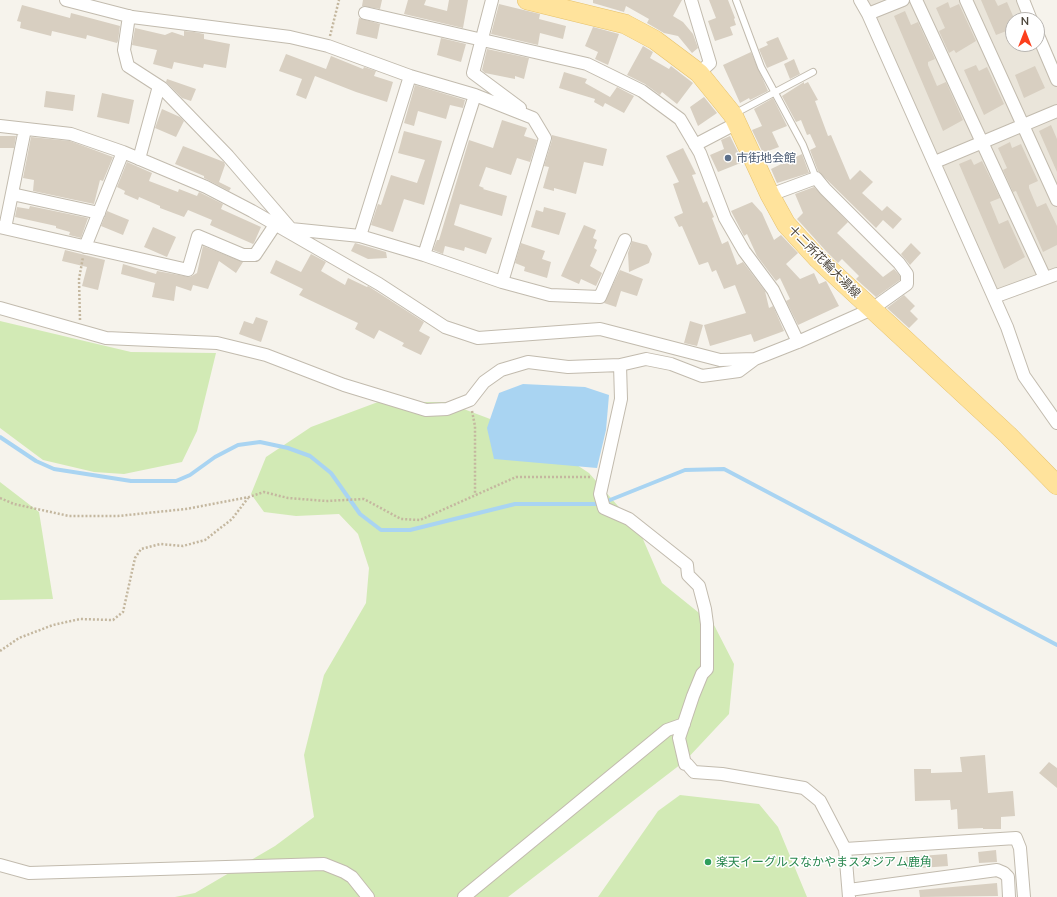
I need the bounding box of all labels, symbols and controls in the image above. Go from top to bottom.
north arrow [1005,12,1045,52]
text: N [1021,14,1029,28]
place label: 市街地会館 [736,151,796,165]
marker: 市街地会館 [723,153,733,163]
street label: 十二所花輪大湯線 [785,223,863,301]
place label: 楽天イーグルスなかやまスタジアム鹿角 [716,855,932,869]
marker: 楽天イーグルスなかやまスタジアム鹿角 [703,857,713,867]

